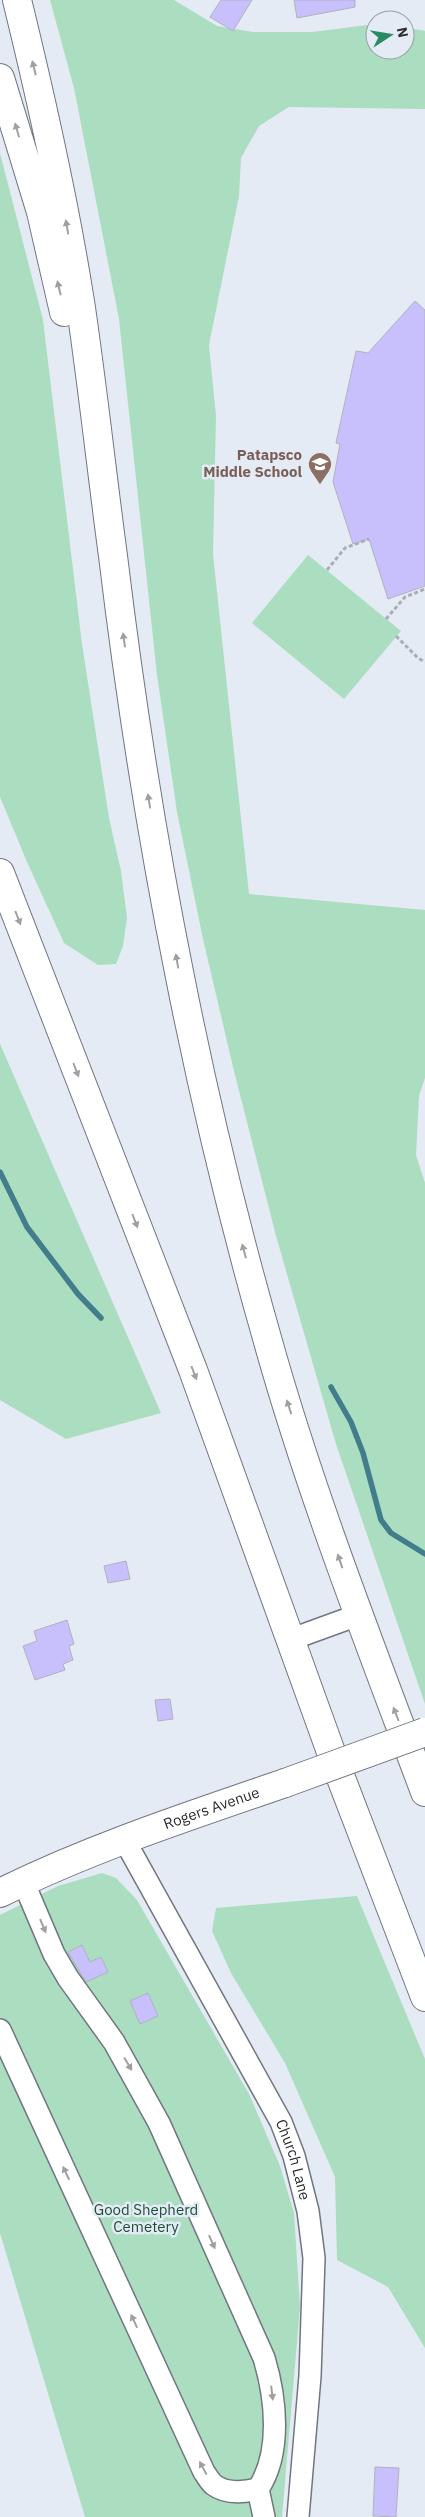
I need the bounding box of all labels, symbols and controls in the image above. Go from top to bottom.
north arrow [365,10,415,60]
text: N [393,25,413,39]
one-way arrow [29,60,37,75]
one-way arrow [13,123,21,138]
one-way arrow [63,219,71,235]
one-way arrow [55,280,63,295]
place label: Patapsco Middle School [203,445,302,481]
school or university icon: Patapsco Middle School [307,451,333,485]
one-way arrow [120,632,128,648]
one-way arrow [144,792,152,808]
one-way arrow [14,911,22,926]
one-way arrow [173,953,181,968]
one-way arrow [73,1063,81,1077]
one-way arrow [131,1214,139,1229]
one-way arrow [240,1243,248,1259]
one-way arrow [190,1366,198,1381]
one-way arrow [284,1400,292,1415]
one-way arrow [336,1554,343,1569]
one-way arrow [392,1706,400,1721]
street label: Rogers Avenue [161,1782,262,1833]
one-way arrow [39,1919,47,1933]
one-way arrow [123,2057,132,2070]
street label: Church Lane [272,2116,315,2202]
one-way arrow [62,2166,70,2180]
park label: Good Shepherd Cemetery [94,2200,198,2236]
one-way arrow [209,2235,217,2249]
one-way arrow [130,2313,138,2328]
one-way arrow [268,2385,276,2401]
one-way arrow [199,2461,207,2475]

